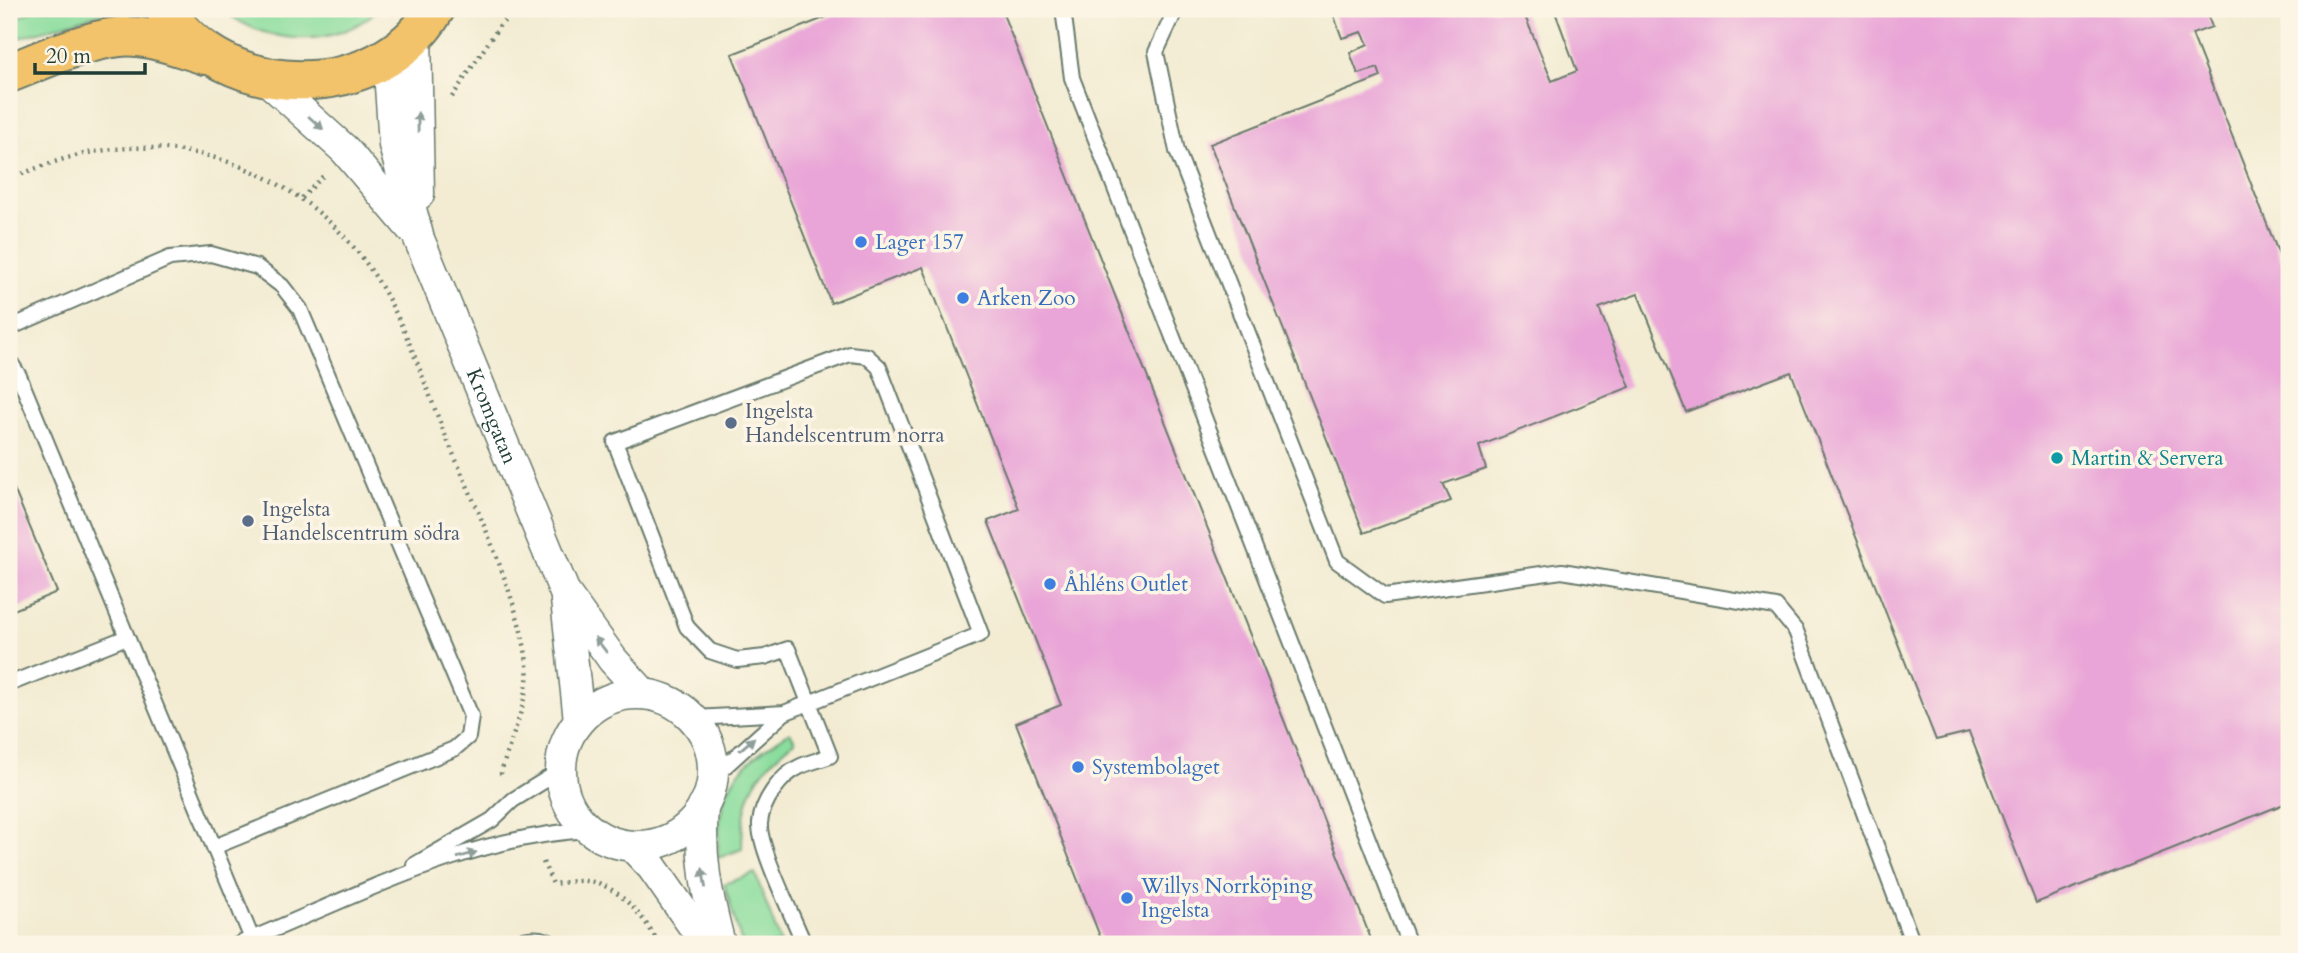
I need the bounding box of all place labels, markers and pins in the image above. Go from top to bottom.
place label: Lager 157 [875,228,964,257]
marker: Lager 157 [853,234,869,250]
place label: Arken Zoo [977,284,1076,313]
marker: Arken Zoo [955,290,971,306]
place label: Ingelsta Handelscentrum norra [745,397,945,450]
marker: Ingelsta Handelscentrum norra [723,415,739,431]
place label: Martin & Servera [2071,444,2224,473]
marker: Martin & Servera [2049,450,2065,466]
place label: Ingelsta Handelscentrum södra [262,495,460,548]
marker: Ingelsta Handelscentrum södra [240,513,256,529]
place label: Åhléns Outlet [1064,570,1188,599]
marker: Åhléns Outlet [1042,576,1058,592]
place label: Systembolaget [1092,753,1220,782]
marker: Systembolaget [1070,759,1086,775]
place label: Willys Norrköping Ingelsta [1140,872,1313,925]
marker: Willys Norrköping Ingelsta [1119,890,1135,906]

